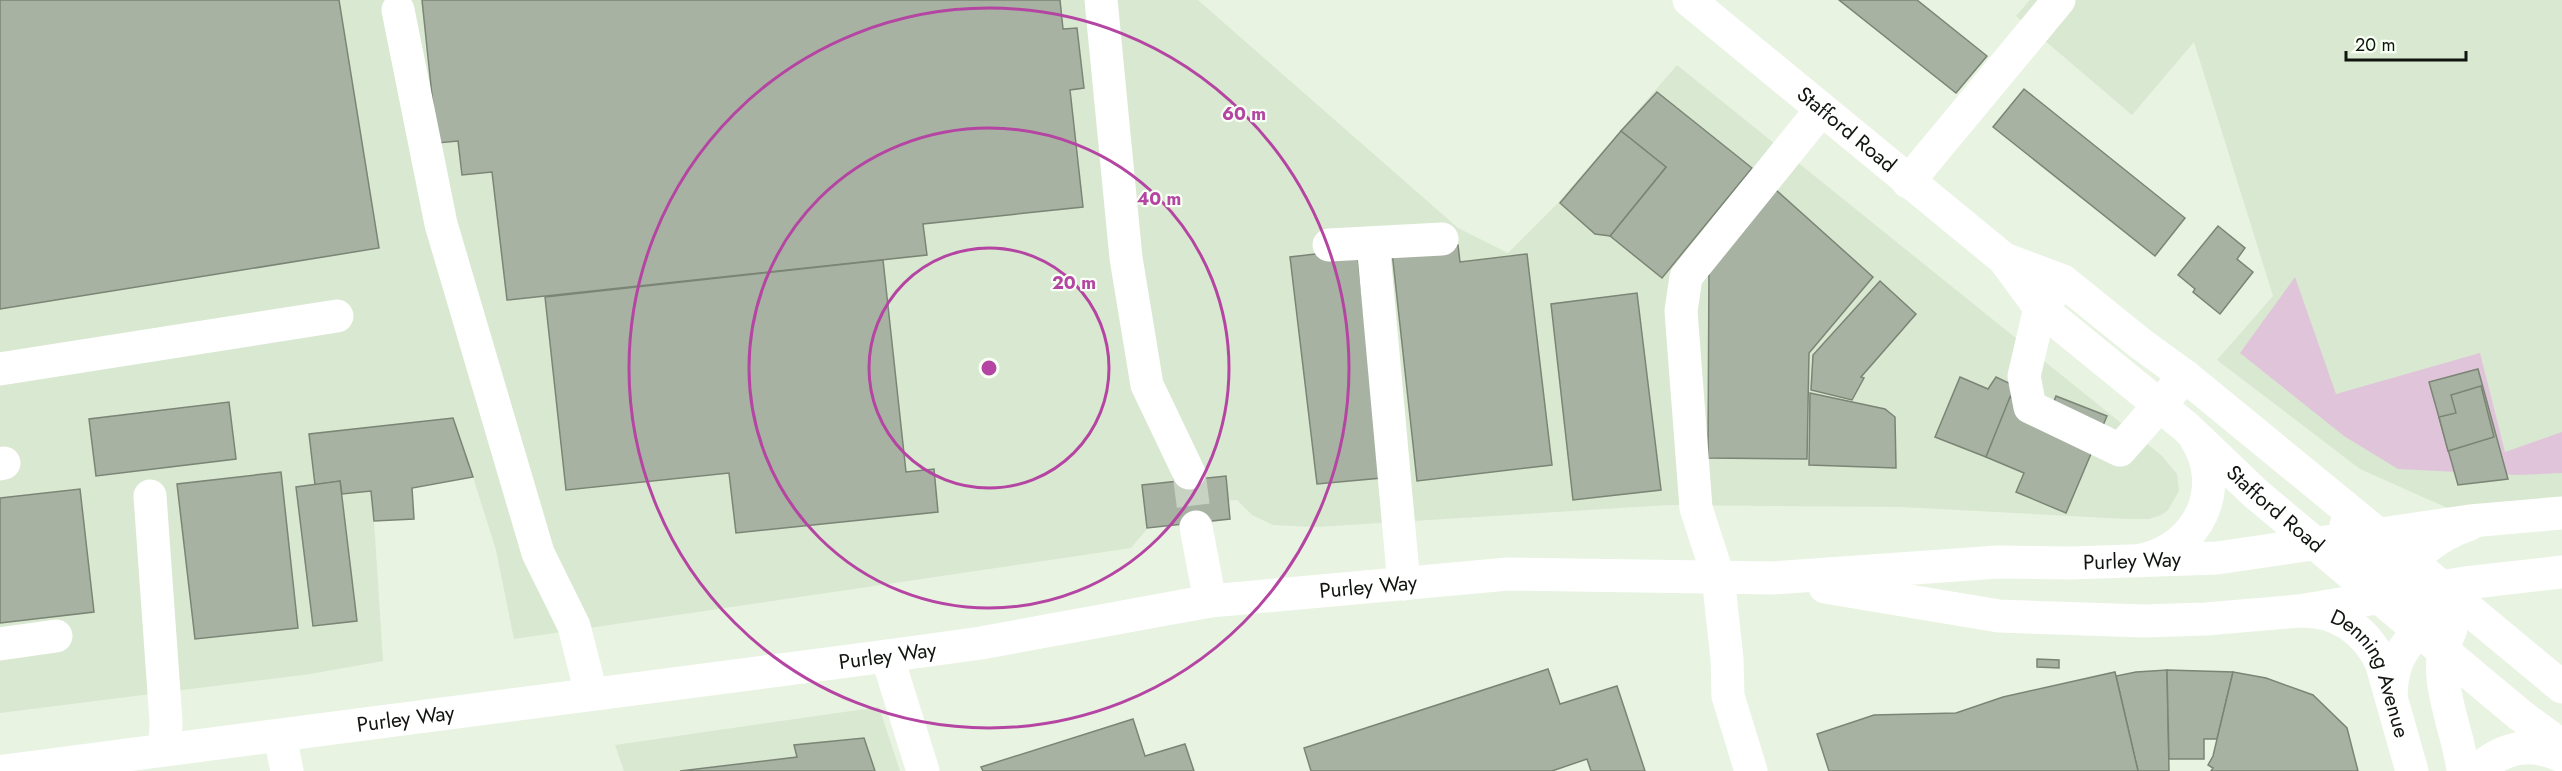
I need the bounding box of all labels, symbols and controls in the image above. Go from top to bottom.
scale bar [2346,24,2466,62]
text: 20 m [2355,32,2395,58]
street label: Stafford Road [1790,80,1903,180]
text: 60 m [1222,101,1266,127]
text: 40 m [1137,186,1181,212]
text: 20 m [1052,270,1096,296]
centre of rings [979,358,999,378]
street label: Stafford Road [2219,458,2331,560]
street label: Purley Way [2082,544,2182,578]
street label: Purley Way [1318,567,1419,606]
street label: Denning Avenue [2326,602,2417,741]
street label: Purley Way [837,634,939,677]
street label: Purley Way [355,697,457,740]

